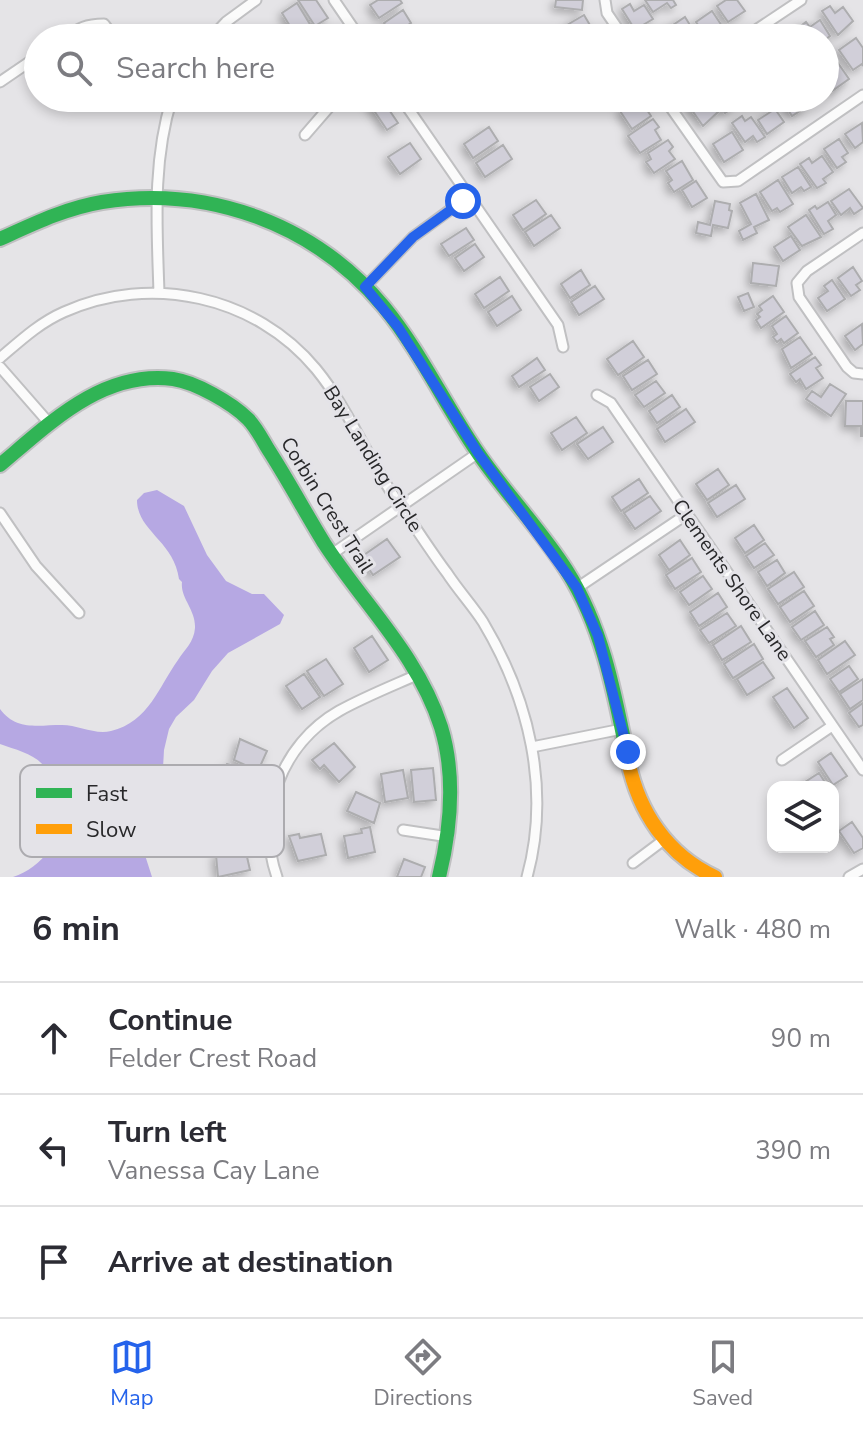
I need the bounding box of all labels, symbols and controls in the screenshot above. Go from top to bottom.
search box [24,24,839,112]
icon: search [52,46,96,90]
text: Search here [116,48,275,89]
route start [445,183,481,219]
street label: Bay Landing Circle [317,381,429,537]
street label: Corbin Crest Trail [274,432,380,578]
street label: Clements Shore Lane [666,494,798,666]
route end [610,734,646,770]
legend [20,765,284,857]
text: Fast [86,779,128,809]
map controls [767,781,839,853]
button: layers [767,781,839,853]
text: Slow [86,815,137,845]
text: 6 min [32,906,120,952]
text: Walk · 480 m [674,912,831,947]
text: Continue [108,1000,233,1041]
icon: ahead [32,1016,76,1060]
text: 90 m [771,1021,831,1056]
text: Felder Crest Road [108,1041,317,1076]
text: Turn left [108,1112,226,1153]
icon: left [32,1128,76,1172]
text: 390 m [755,1133,831,1168]
text: Vanessa Cay Lane [108,1153,320,1188]
icon: arrive [32,1240,76,1284]
text: Arrive at destination [108,1242,393,1283]
tab: Map [110,1335,154,1413]
tab: Directions [374,1335,473,1413]
tab: Saved [692,1335,753,1413]

